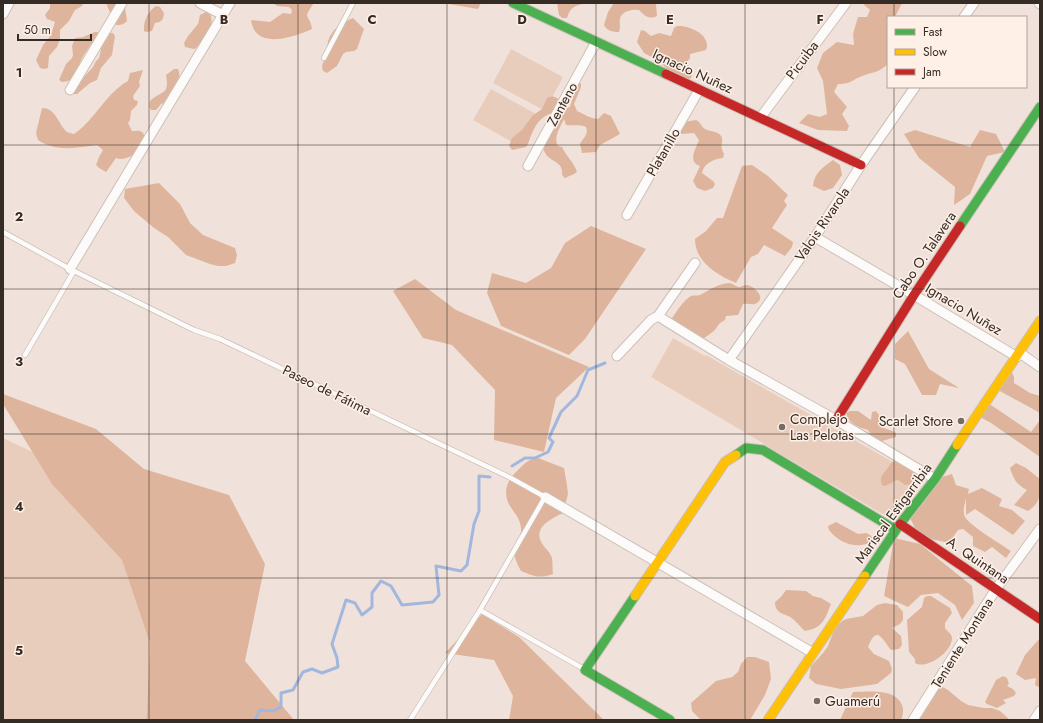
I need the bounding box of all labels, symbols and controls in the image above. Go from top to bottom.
text: B [220,10,229,29]
text: C [367,10,377,29]
text: D [517,10,527,29]
text: E [666,10,674,29]
text: F [816,10,824,29]
scale bar [18,16,91,42]
legend [887,16,1027,88]
text: 50 m [24,21,51,39]
text: Fast [923,23,942,41]
street label: Picuiba [781,37,823,83]
text: Slow [923,43,948,61]
street label: Ignacio Nuñez [649,44,737,99]
text: 1 [16,63,22,82]
text: Jam [921,63,941,81]
street label: Zenteno [542,78,582,130]
street label: Platanillo [641,124,685,180]
street label: Valois Rivarola [790,183,854,265]
text: 2 [15,207,23,226]
street label: Cabo O. Talavera [887,207,961,303]
street label: Ignacio Nuñez [922,278,1007,340]
text: 3 [15,352,23,371]
street label: Paseo de Fátima [279,360,375,420]
place label: Complejo Las Pelotas [790,409,854,445]
place label: Scarlet Store [879,411,953,431]
marker: Scarlet Store [956,416,966,426]
marker: Complejo Las Pelotas [777,422,787,432]
street label: Mariscal Estigarribia [850,459,936,567]
text: 4 [14,497,24,516]
street label: A. Quintana [943,532,1013,588]
street label: Teniente Montana [926,594,998,692]
text: 5 [15,641,23,660]
place label: Guamerú [825,691,880,711]
marker: Guamerú [812,696,822,706]

